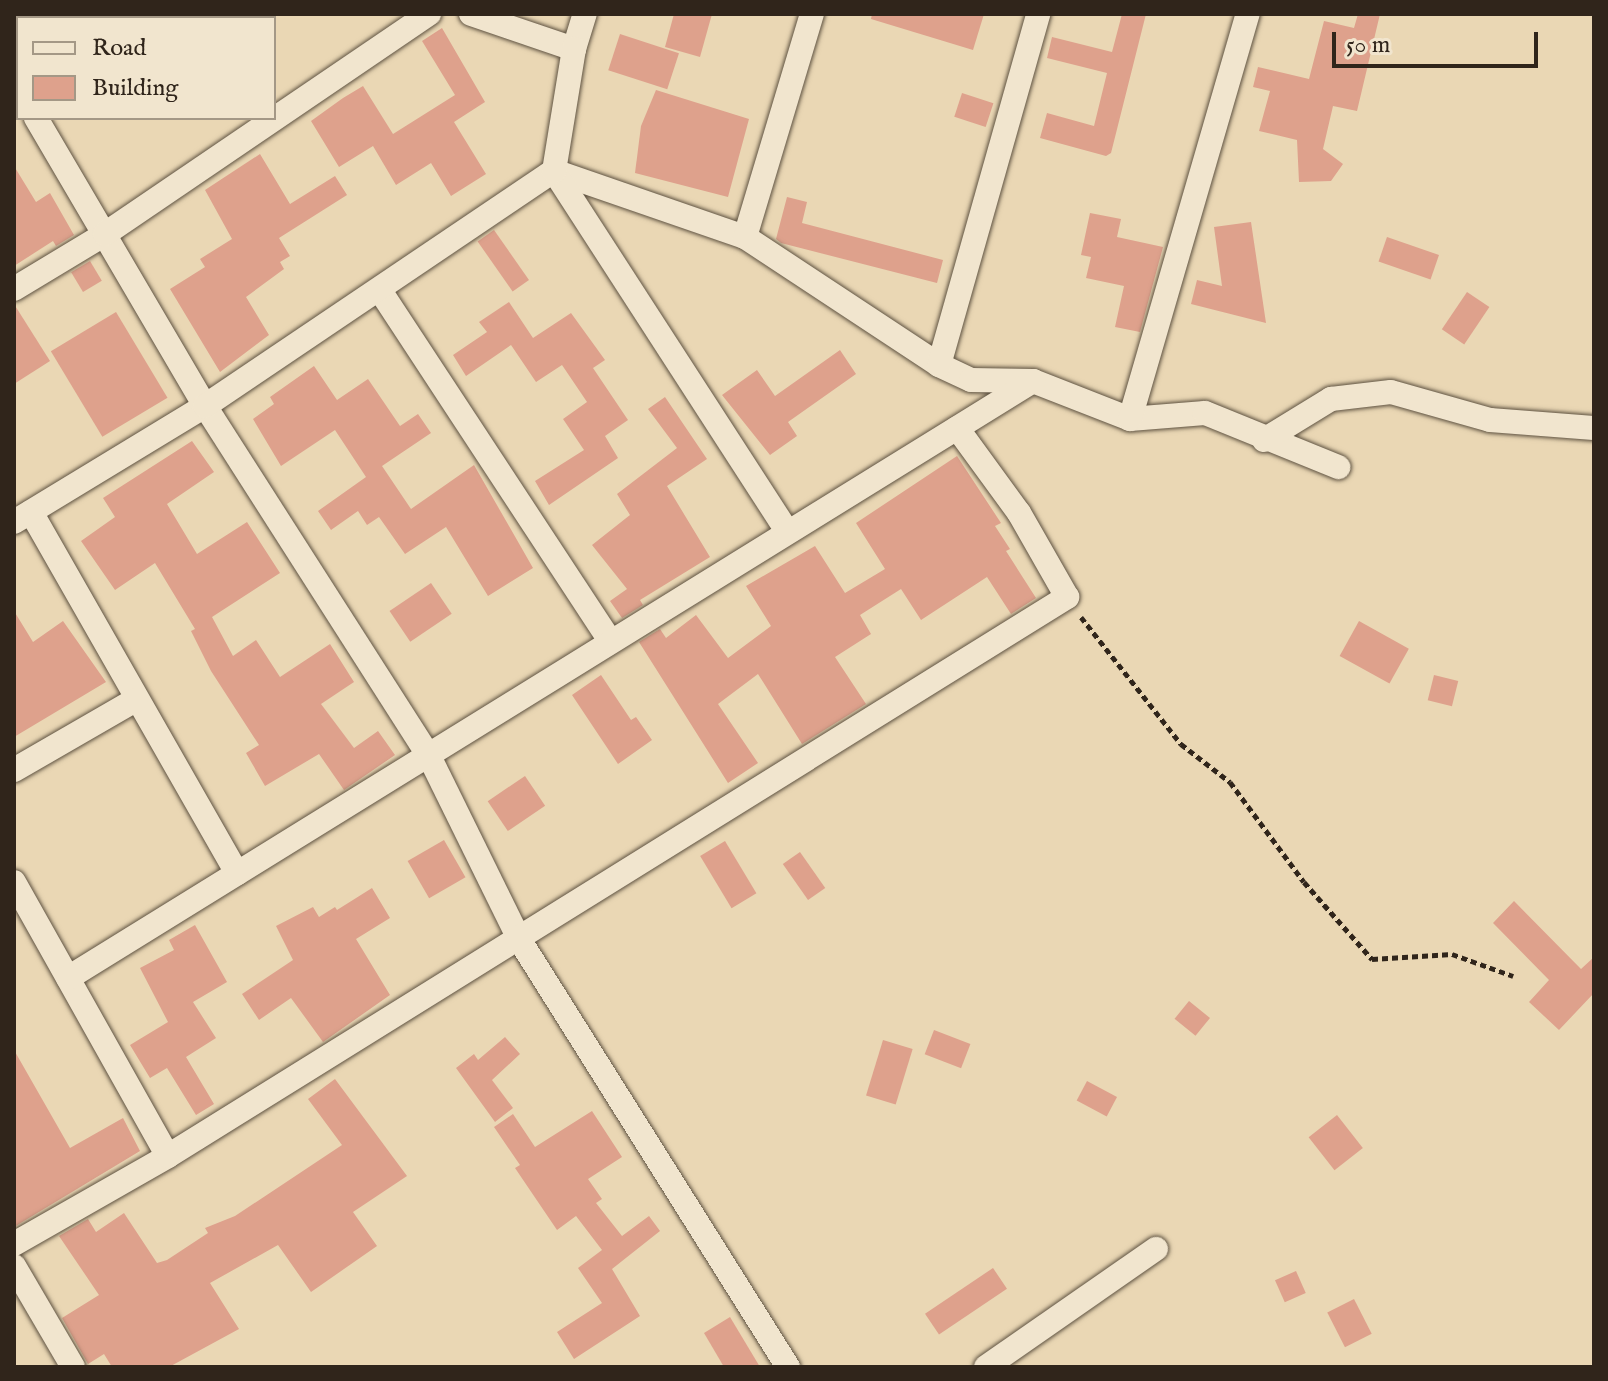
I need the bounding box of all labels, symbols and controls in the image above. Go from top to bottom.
legend [16,16,276,120]
scale bar [1336,16,1542,66]
text: 50 m [1346,30,1390,61]
text: Road [92,33,146,64]
text: Building [92,73,178,104]

